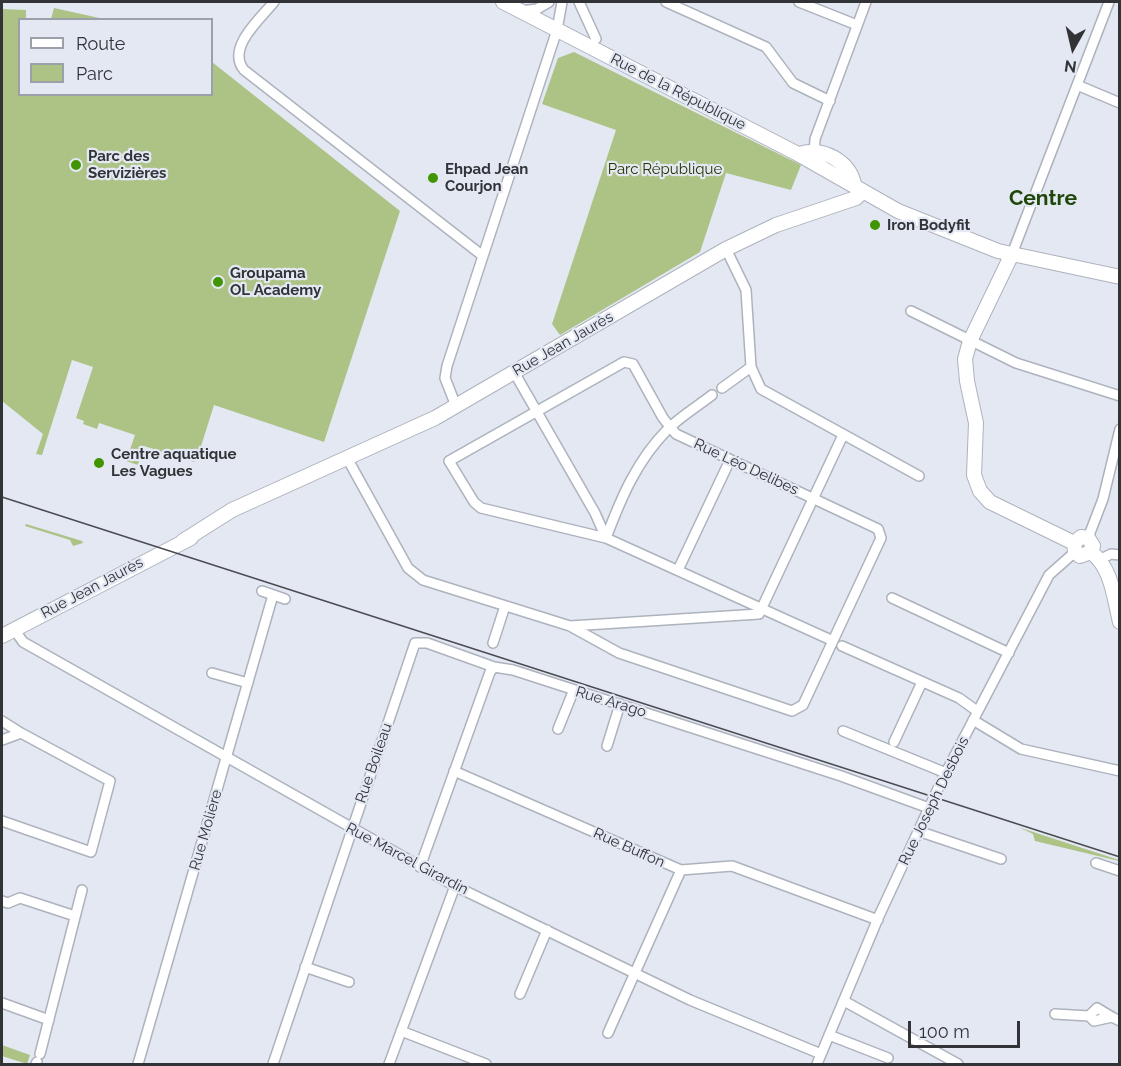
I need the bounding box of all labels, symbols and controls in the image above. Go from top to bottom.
legend [18,18,213,96]
north arrow [1043,18,1103,78]
text: Route [76,33,125,54]
street label: Rue de la République [607,50,749,134]
text: N [1063,56,1078,77]
text: Parc [76,63,113,84]
place label: Parc des Servizières [88,147,166,182]
marker: Parc des Servizières [69,158,83,172]
place label: Ehpad Jean Courjon [445,160,528,195]
park label: Parc République [608,160,722,178]
marker: Ehpad Jean Courjon [426,171,440,185]
district label: Centre [1009,186,1077,212]
place label: Iron Bodyfit [887,216,970,234]
marker: Iron Bodyfit [868,218,882,232]
place label: Groupama OL Academy [230,264,321,299]
marker: Groupama OL Academy [211,275,225,289]
street label: Rue Jean Jaurès [510,308,616,380]
street label: Rue Léo Delibes [691,435,801,499]
place label: Centre aquatique Les Vagues [111,445,237,480]
marker: Centre aquatique Les Vagues [92,456,106,470]
street label: Rue Jean Jaurès [38,554,146,622]
street label: Rue Arago [573,683,649,721]
street label: Rue Boileau [352,721,396,805]
street label: Rue Joseph Desbois [895,734,973,868]
street label: Rue Molière [186,788,226,872]
street label: Rue Marcel Girardin [343,819,471,899]
street label: Rue Buffon [590,824,668,872]
scale bar [911,1009,1024,1047]
text: 100 m [919,1021,970,1042]

